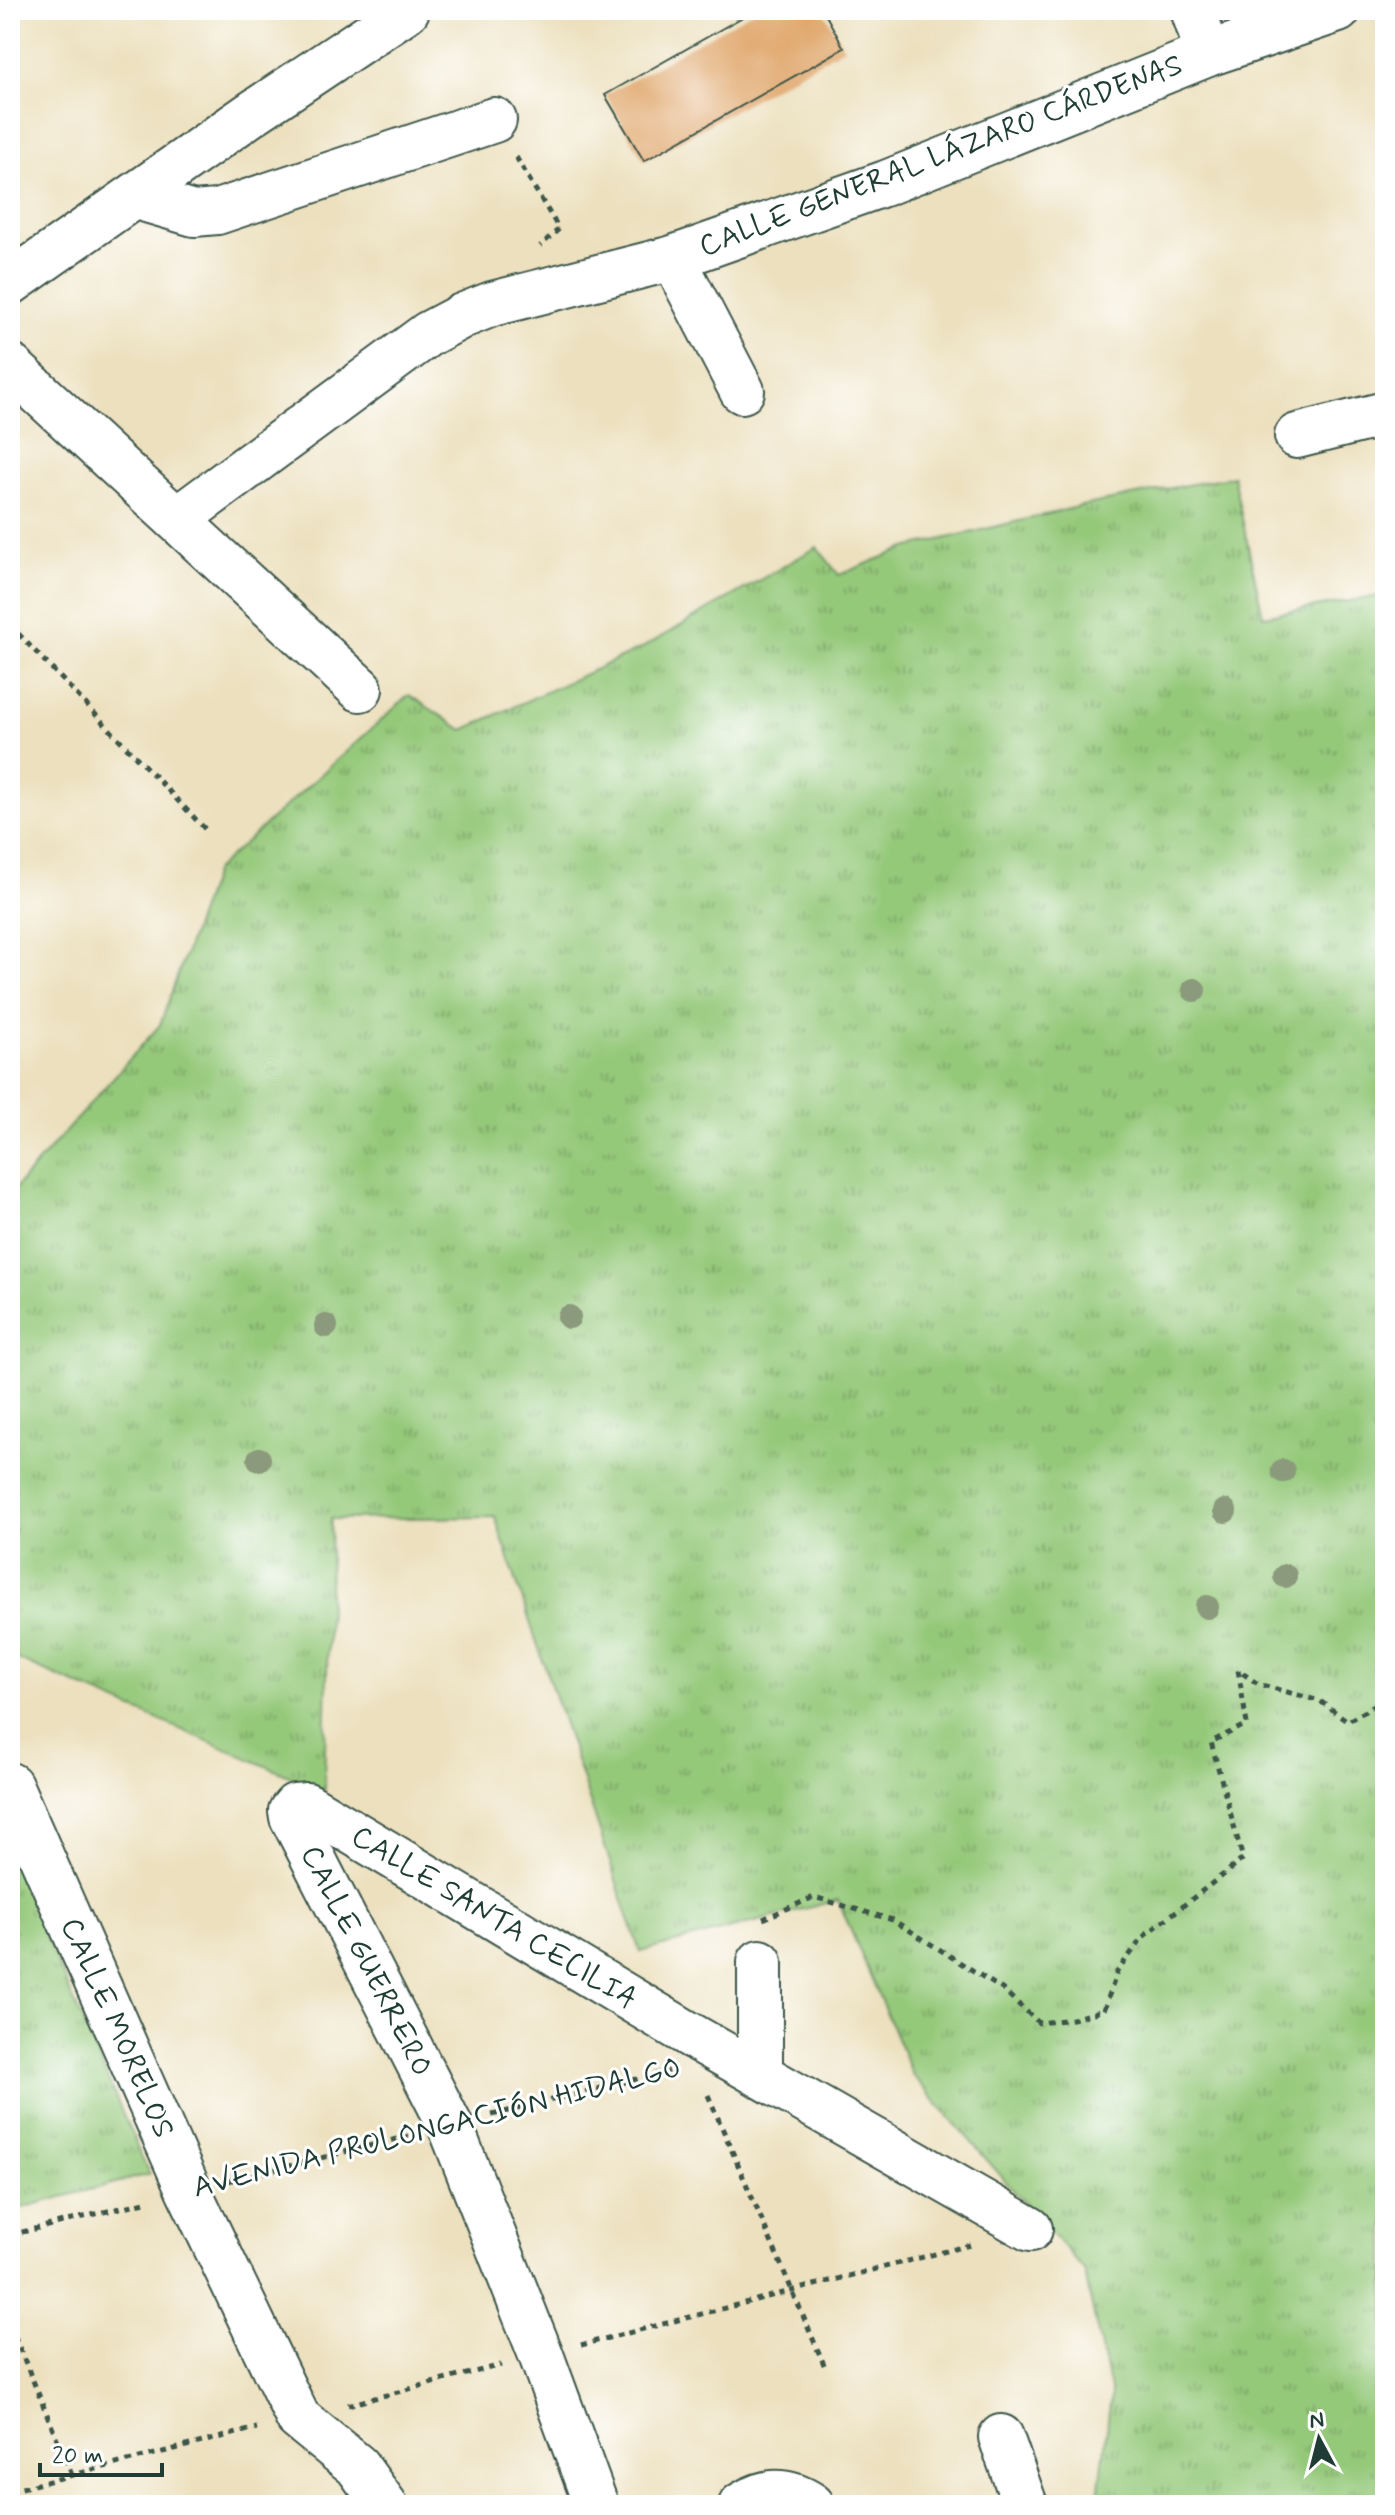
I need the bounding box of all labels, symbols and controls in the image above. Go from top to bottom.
street label: CALLE GENERAL LÁZARO CÁRDENAS [694,46,1188,266]
street label: CALLE SANTA CECILIA [344,1817,644,2019]
street label: CALLE GUERRERO [291,1839,441,2083]
street label: CALLE MORELOS [51,1912,183,2144]
street label: AVENIDA PROLONGACIÓN HIDALGO [189,2048,685,2208]
north arrow [1279,2399,1359,2479]
text: N [1308,2406,1326,2436]
scale bar [40,2427,162,2477]
text: 20 m [52,2441,103,2472]

